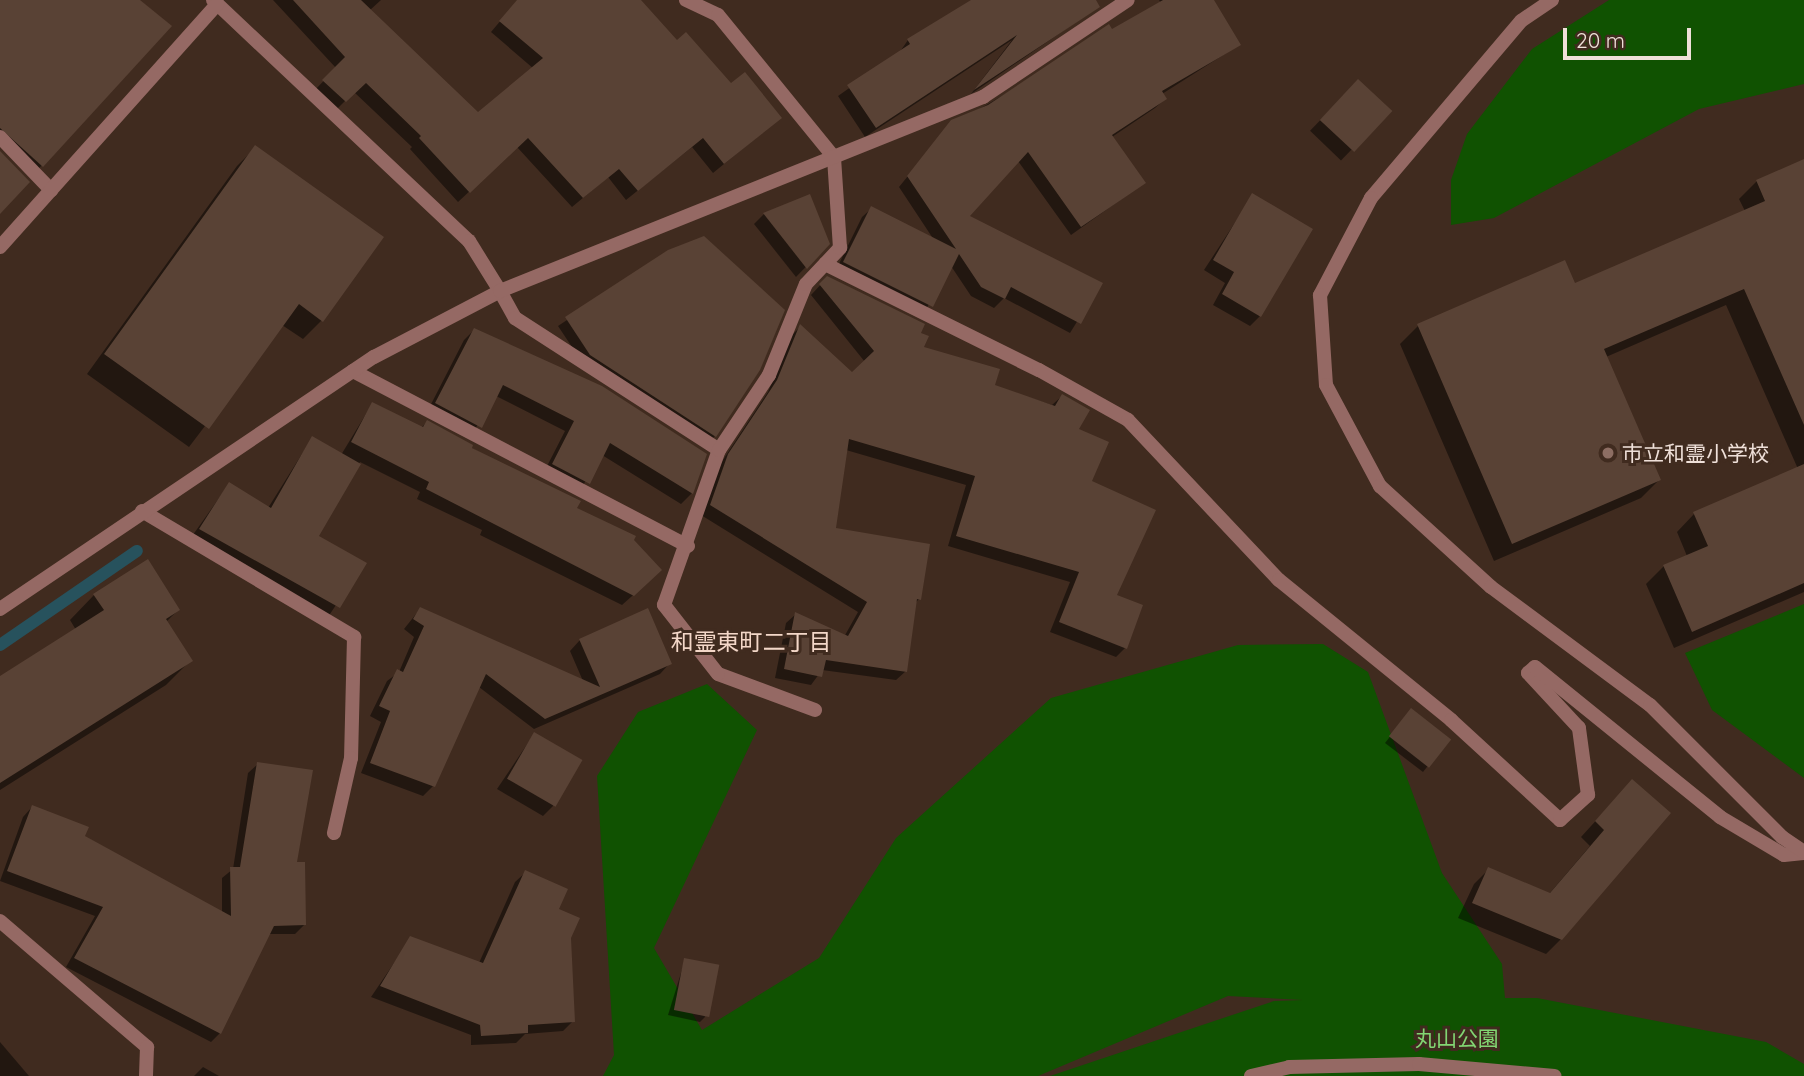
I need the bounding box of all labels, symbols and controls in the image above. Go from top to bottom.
scale bar [1566,14,1694,58]
text: 20 m [1576,27,1625,53]
place label: 市立和霊小学校 [1622,440,1769,466]
marker: 市立和霊小学校 [1600,445,1616,461]
district label: 和霊東町二丁目 [671,628,831,656]
park label: 丸山公園 [1415,1025,1499,1051]

